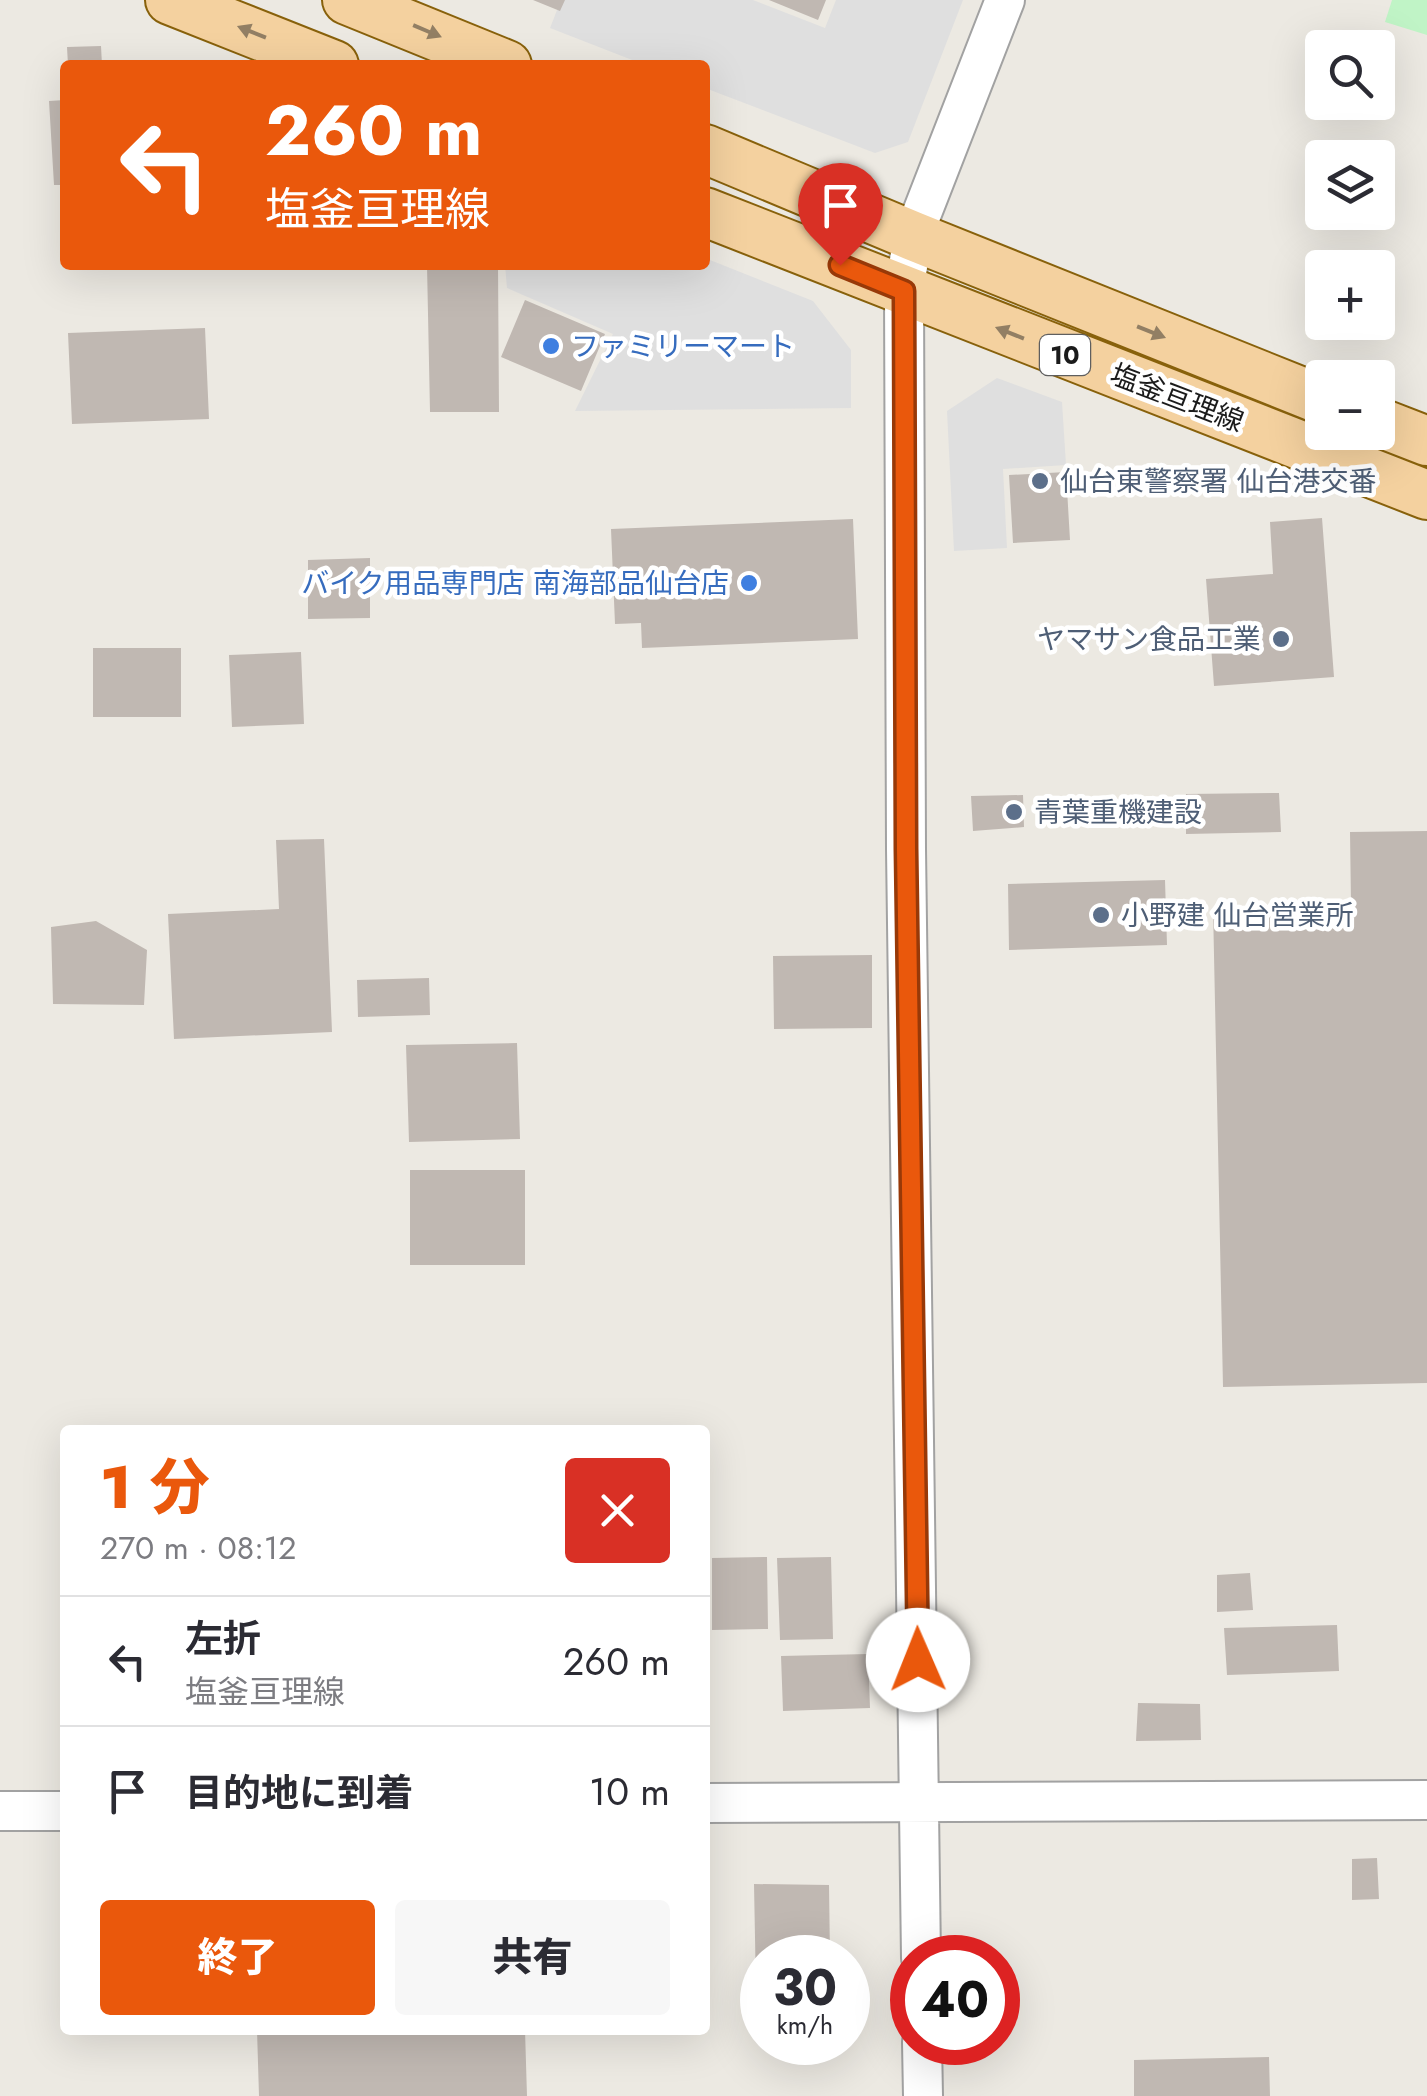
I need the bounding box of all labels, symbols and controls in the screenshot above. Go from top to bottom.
one-way arrow [237,24,267,40]
one-way arrow [412,24,442,40]
map controls [1305,30,1395,450]
button: search [1305,30,1395,120]
text: 260 m [265,80,483,181]
icon: left [100,100,230,230]
button: layers [1305,140,1395,230]
pin [798,163,883,266]
text: 塩釜亘理線 [265,177,490,242]
icon: arrive [813,178,868,233]
button: + [1305,250,1395,340]
one-way arrow [994,325,1024,341]
one-way arrow [1137,325,1167,340]
place label: ファミリーマート [571,326,795,367]
marker: ファミリーマート [540,335,562,357]
road number: 10 [1040,335,1090,375]
street label: 塩釜亘理線 [1104,354,1250,442]
button: − [1305,360,1395,450]
place label: 仙台東警察署 仙台港交番 [1060,461,1376,502]
marker: 仙台東警察署 仙台港交番 [1029,470,1051,492]
place label: バイク用品専門店 南海部品仙台店 [301,563,729,604]
marker: バイク用品専門店 南海部品仙台店 [738,572,760,594]
place label: ヤマサン食品工業 [1037,619,1261,660]
marker: ヤマサン食品工業 [1270,628,1292,650]
place label: 青葉重機建設 [1034,792,1202,833]
marker: 青葉重機建設 [1003,801,1025,823]
place label: 小野建 仙台営業所 [1121,895,1353,936]
marker: 小野建 仙台営業所 [1090,904,1112,926]
text: 1 分 [100,1444,210,1531]
button: close [565,1458,670,1563]
text: 270 m · 08:12 [100,1525,296,1571]
position arrow [866,1608,970,1712]
text: 左折 [185,1611,261,1666]
icon: left [100,1634,155,1689]
text: 260 m [563,1634,670,1689]
text: 塩釜亘理線 [185,1669,345,1715]
icon: arrive [100,1764,155,1819]
text: 10 m [589,1764,670,1819]
text: 目的地に到着 [185,1765,413,1820]
button: 終了 [100,1900,375,2015]
button: 共有 [395,1900,670,2015]
speed limit sign: 40 [890,1935,1020,2065]
text: 30 [773,1951,837,2024]
text: km/h [777,2007,833,2043]

